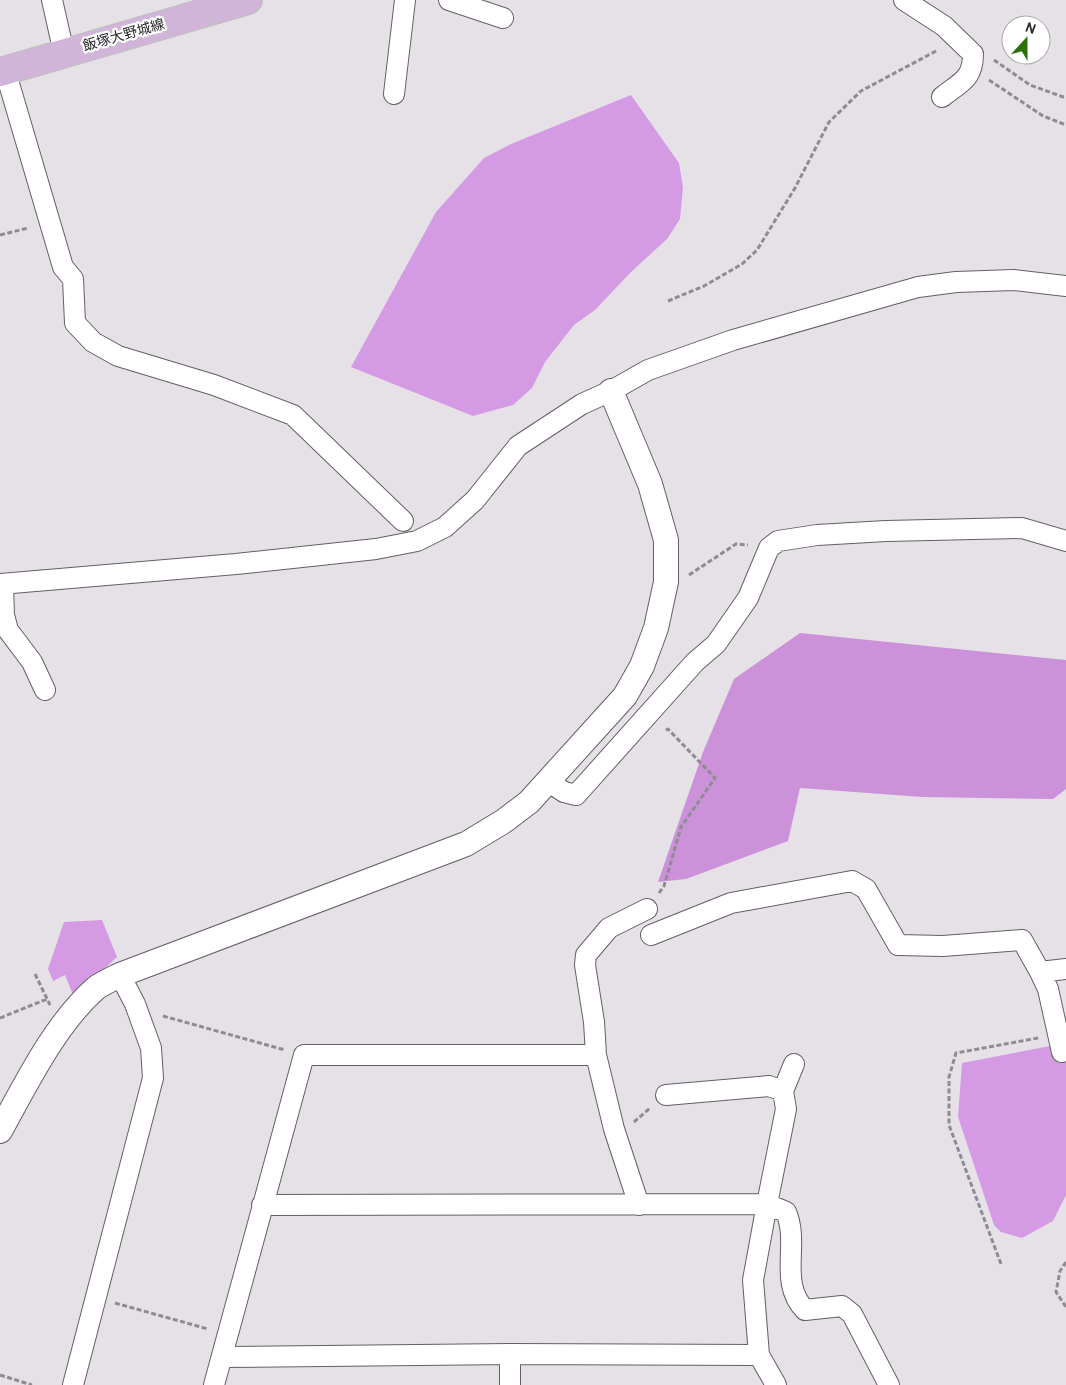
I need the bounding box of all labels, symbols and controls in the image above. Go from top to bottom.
north arrow [1001,15,1051,65]
street label: 飯塚大野城線 [81,16,167,56]
text: N [1022,20,1038,39]

